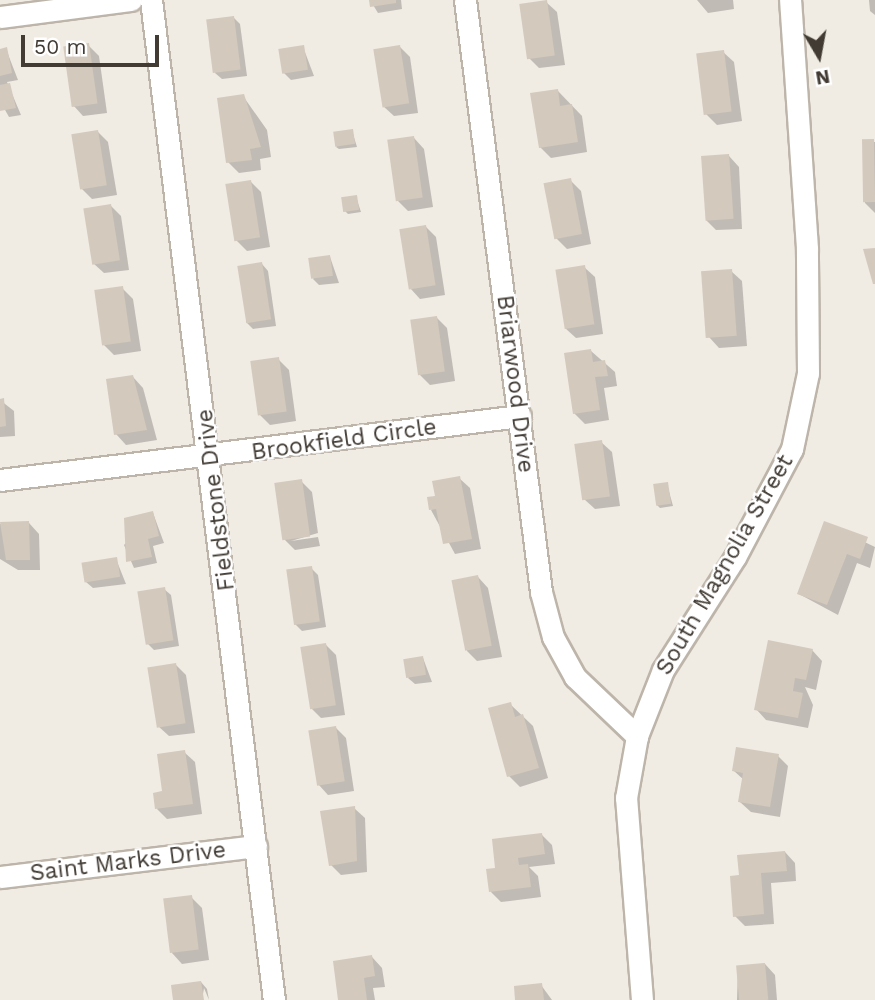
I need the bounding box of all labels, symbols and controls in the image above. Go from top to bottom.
scale bar [24,21,163,65]
north arrow [784,21,854,91]
text: 50 m [34,34,86,59]
text: N [814,65,832,90]
street label: Briarwood Drive [490,294,540,474]
street label: Fieldstone Drive [191,408,241,592]
street label: Brookfield Circle [250,413,438,467]
street label: South Magnolia Street [650,450,800,680]
street label: Saint Marks Drive [29,836,227,888]

